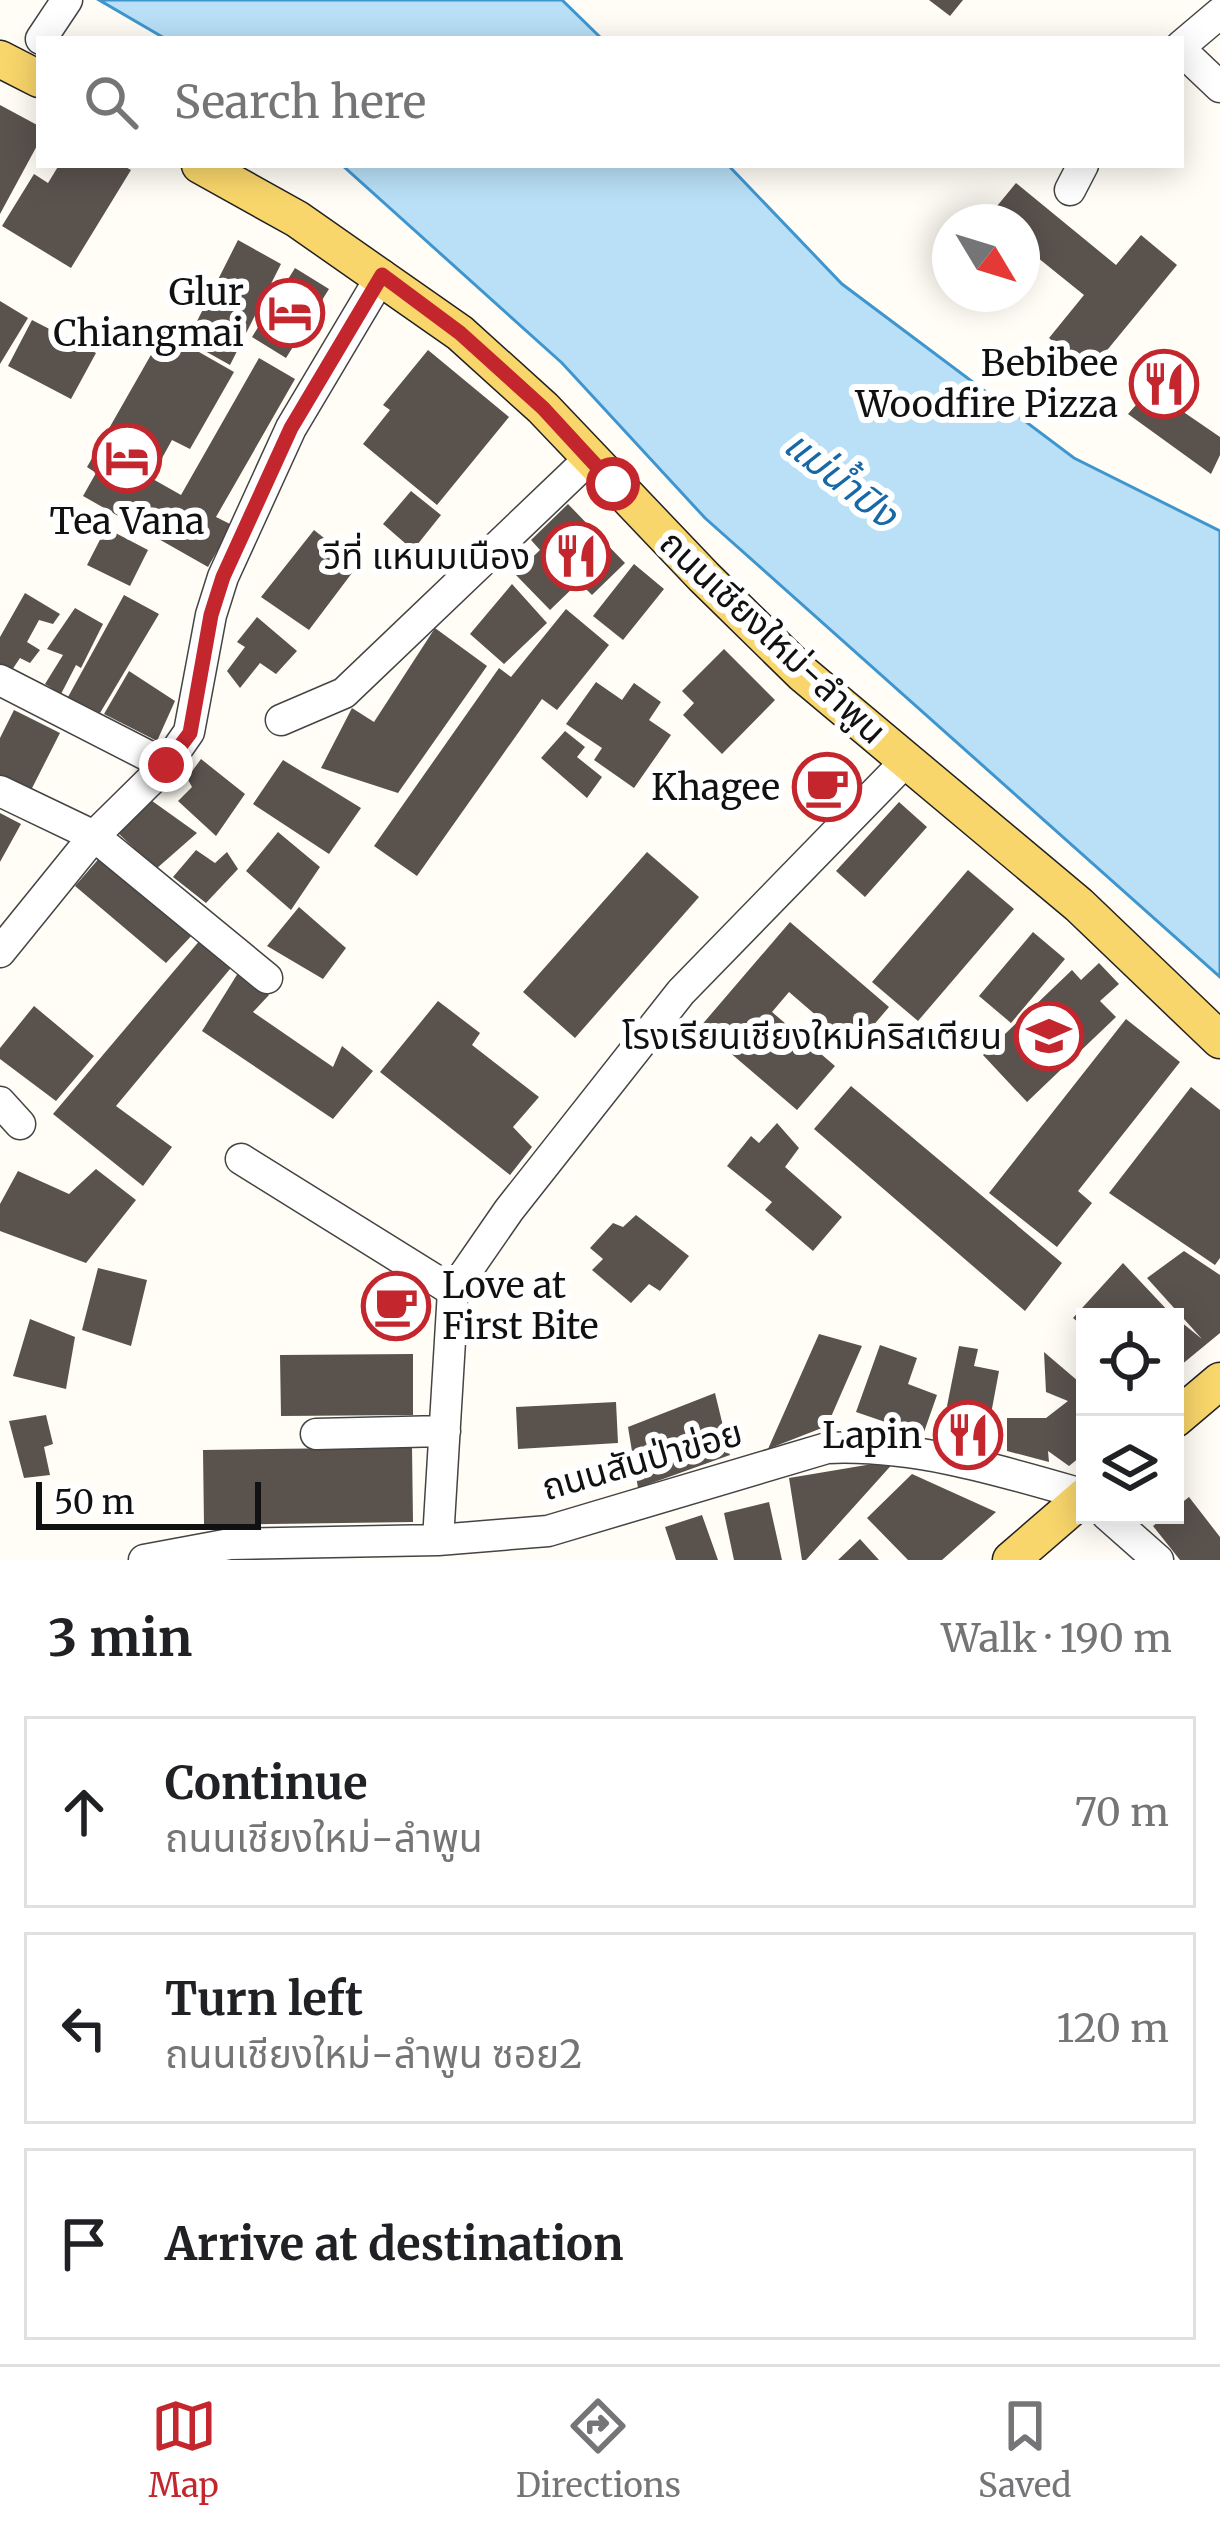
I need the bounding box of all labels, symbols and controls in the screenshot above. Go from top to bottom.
search box [36,36,1184,168]
icon: search [78,69,144,135]
text: Search here [174,74,426,130]
north arrow [932,204,1040,312]
place label: Glur Chiangmai [53,270,244,356]
hotel icon: Glur Chiangmai [255,278,325,348]
place label: Bebibee Woodfire Pizza [855,341,1118,427]
restaurant icon: Bebibee Woodfire Pizza [1129,349,1199,419]
water label: แม่น้ำปิง [775,418,910,540]
hotel icon: Tea Vana [92,423,162,493]
route start [586,457,640,511]
place label: Tea Vana [49,499,205,544]
restaurant icon: วีที่ แหนมเนือง [541,521,611,591]
street label: ถนนเชียงใหม่-ลำพูน [650,521,896,753]
place label: วีที่ แหนมเนือง [323,532,530,579]
route end [139,738,193,792]
cafe icon: Khagee [792,752,862,822]
place label: Khagee [651,765,780,810]
school or university icon: โรงเรียนเชียงใหม่คริสเตียน [1014,1001,1084,1071]
place label: โรงเรียนเชียงใหม่คริสเตียน [622,1014,1002,1059]
place label: Love at First Bite [442,1263,599,1349]
cafe icon: Love at First Bite [361,1271,431,1341]
map controls [1076,1308,1184,1524]
button: locate [1076,1308,1184,1416]
restaurant icon: Lapin [933,1400,1003,1470]
street label: ถนนสันป่าข่อย [536,1410,748,1510]
place label: Lapin [822,1413,922,1458]
button: layers [1076,1416,1184,1524]
scale bar [36,1476,261,1529]
text: 50 m [54,1482,135,1523]
text: 3 min [48,1606,192,1670]
text: Walk · 190 m [941,1614,1172,1663]
text: Continue [165,1755,367,1811]
icon: ahead [51,1779,117,1845]
text: 70 m [1075,1788,1169,1837]
text: ถนนเชียงใหม่-ลำพูน [165,1814,483,1863]
text: Turn left [165,1971,363,2027]
icon: left [51,1995,117,2061]
text: 120 m [1056,2004,1169,2053]
text: ถนนเชียงใหม่-ลำพูน ซอย2 [165,2030,582,2079]
icon: arrive [51,2211,117,2277]
text: Arrive at destination [165,2216,623,2272]
tab: Map [149,2393,219,2506]
tab: Directions [516,2393,681,2506]
tab: Saved [978,2393,1071,2506]

